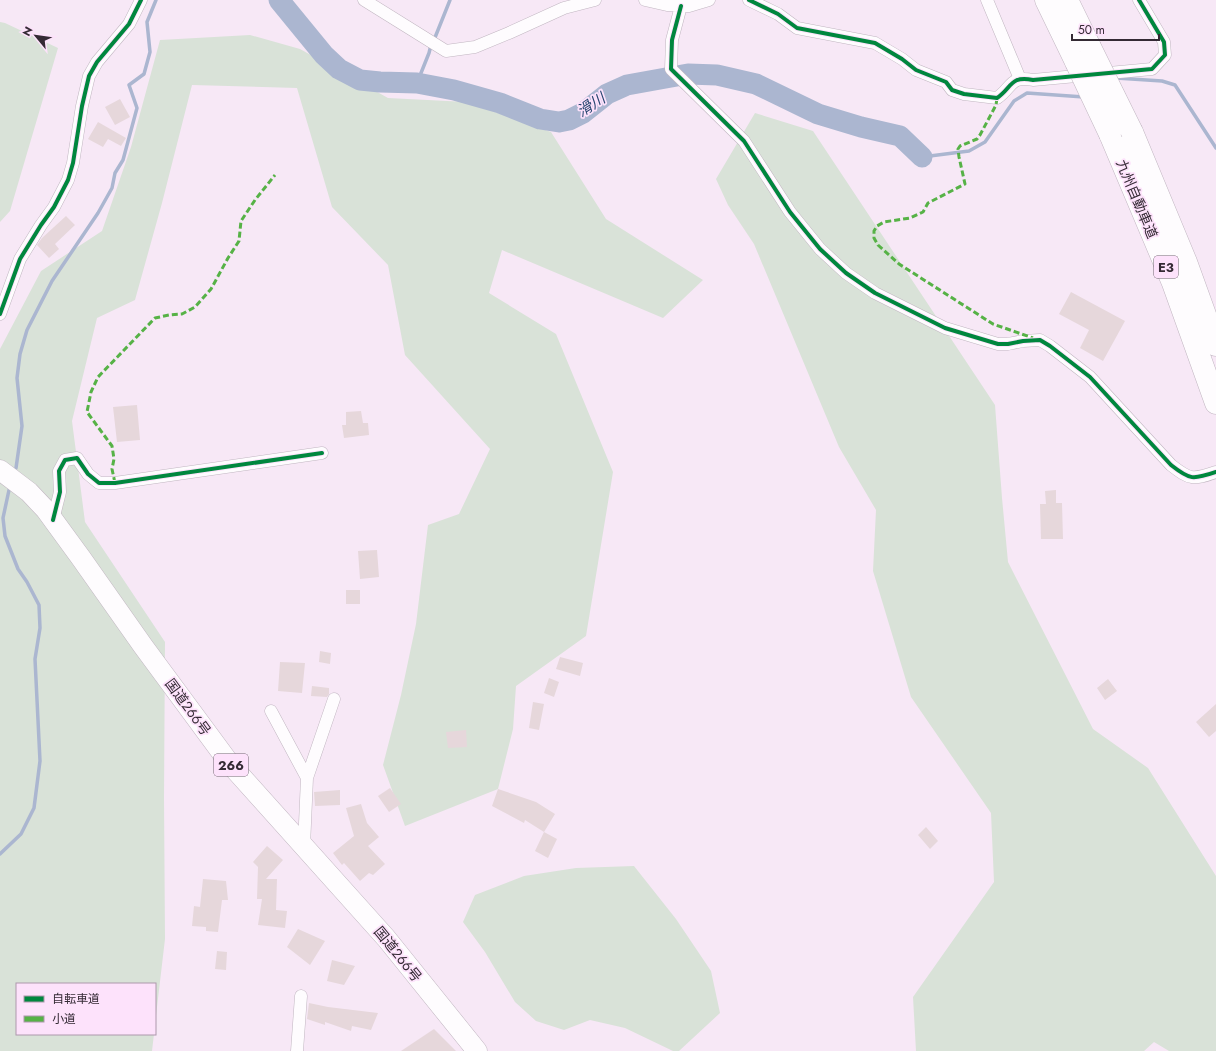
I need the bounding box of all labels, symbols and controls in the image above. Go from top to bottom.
north arrow [16,16,56,56]
scale bar [1072,16,1159,42]
text: 50 m [1078,21,1105,39]
text: N [18,23,36,39]
water label: 滑川 [572,87,611,122]
street label: 九州自動車道 [1111,156,1163,242]
road number: E3 [1154,256,1178,278]
street label: 国道266号 [160,674,216,740]
road number: 266 [214,754,248,776]
street label: 国道266号 [369,922,427,986]
legend [16,983,156,1035]
text: 自転車道 [52,990,100,1008]
text: 小道 [52,1010,76,1028]

